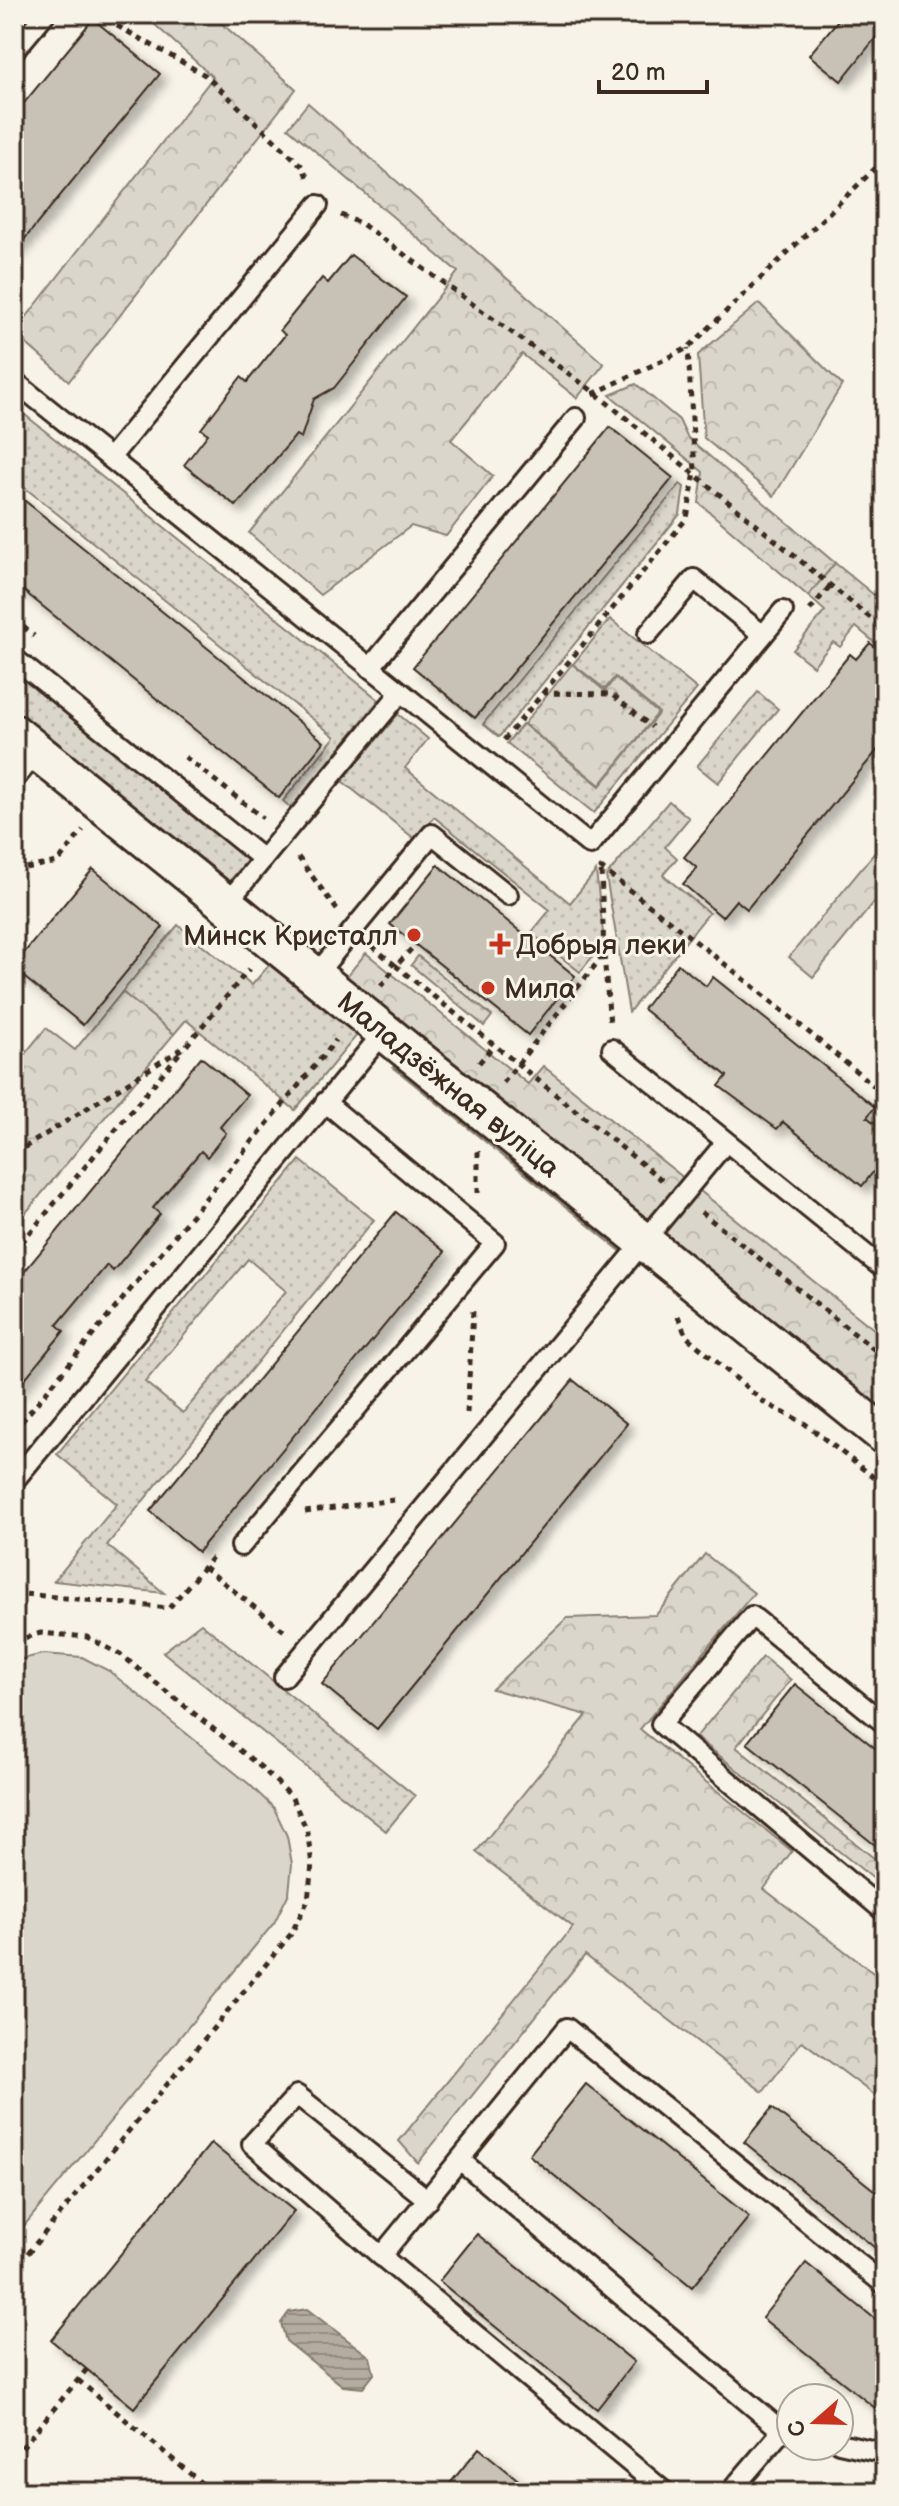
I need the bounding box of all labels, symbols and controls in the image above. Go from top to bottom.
scale bar [599,44,707,94]
text: 20 m [611,58,666,87]
place label: Минск Кристалл [183,920,398,953]
marker: Минск Кристалл [405,926,423,944]
place label: Добрыя леки [516,929,687,962]
marker: Добрыя леки [491,935,509,953]
place label: Мила [504,973,576,1006]
marker: Мила [479,979,497,997]
street label: Маладзёжная вуліца [330,985,566,1185]
north arrow [775,2382,855,2462]
text: С [782,2417,813,2440]

